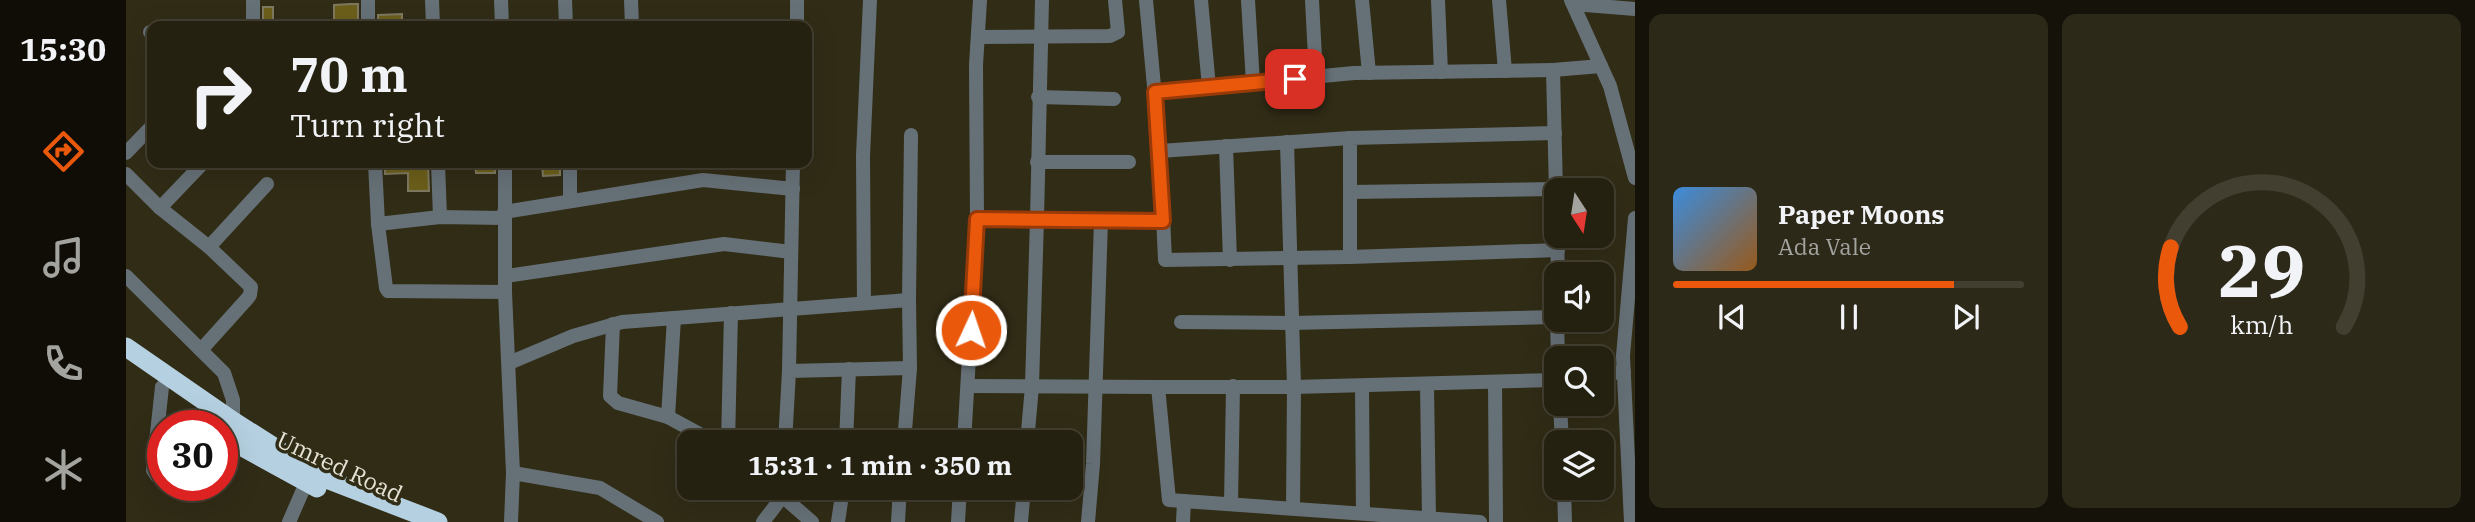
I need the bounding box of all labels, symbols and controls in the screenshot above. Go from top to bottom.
text: 15:30 [20,28,106,70]
text: 70 m [290,42,408,105]
icon: right [175,49,266,140]
pin [1265,49,1325,109]
icon: arrive [1276,60,1314,98]
text: Turn right [290,104,445,146]
icon: directions [39,127,88,176]
north arrow [1544,178,1614,248]
map controls [1544,178,1614,500]
text: Paper Moons [1778,197,1945,231]
text: 29 [2218,222,2305,317]
text: Ada Vale [1778,231,1871,261]
icon: music [39,233,88,282]
button: sound [1544,262,1614,332]
position arrow [934,293,1008,367]
icon: previous [1713,298,1751,336]
icon: pause [1830,298,1868,336]
icon: next [1947,298,1985,336]
text: km/h [2230,308,2293,341]
icon: phone [39,339,88,388]
button: search [1544,346,1614,416]
speed limit sign: 30 [147,410,238,501]
street label: Umred Road [272,424,408,508]
button: layers [1544,430,1614,500]
icon: climate [39,445,88,494]
text: 15:31 · 1 min · 350 m [748,448,1012,482]

